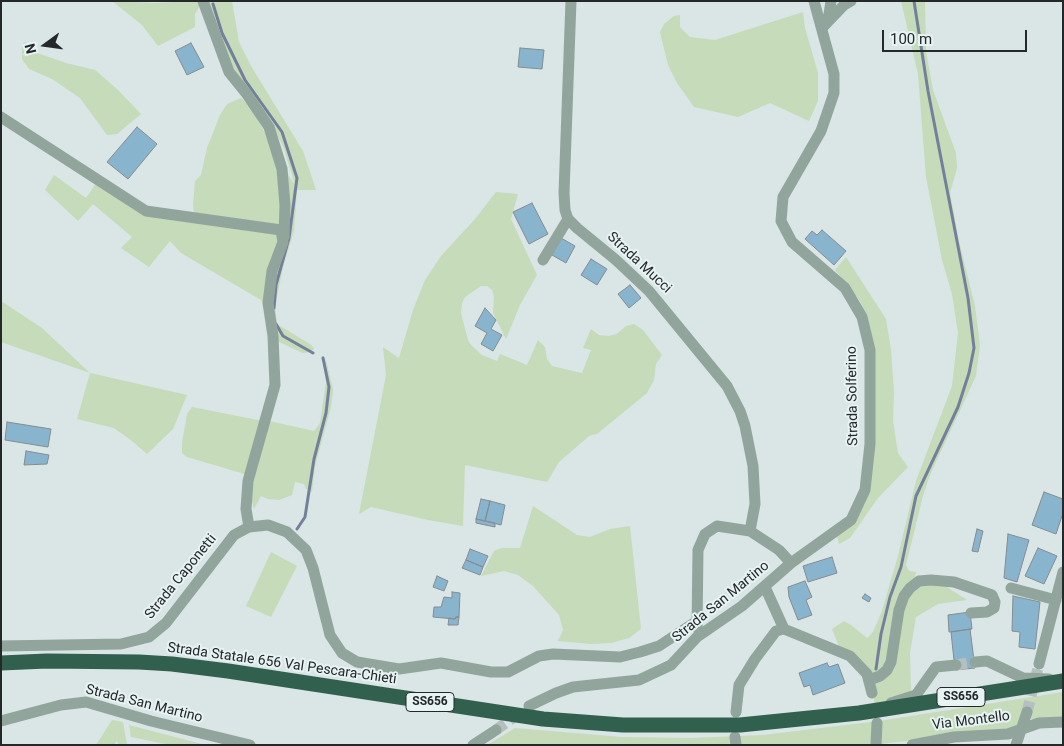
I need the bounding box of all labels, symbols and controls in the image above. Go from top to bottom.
north arrow [20,20,70,70]
scale bar [884,20,1029,52]
text: 100 m [890,30,932,48]
text: N [21,42,39,55]
street label: Strada Mucci [603,229,675,297]
street label: Strada Solferino [844,346,862,446]
street label: Strada Caponetti [142,531,220,623]
street label: Strada San Martino [669,558,773,646]
street label: Strada Statale 656 Val Pescara-Chieti [166,640,398,688]
street label: Strada San Martino [84,681,204,727]
road number: SS656 [937,688,985,706]
road number: SS656 [406,692,454,712]
street label: Via Montello [931,708,1011,734]

